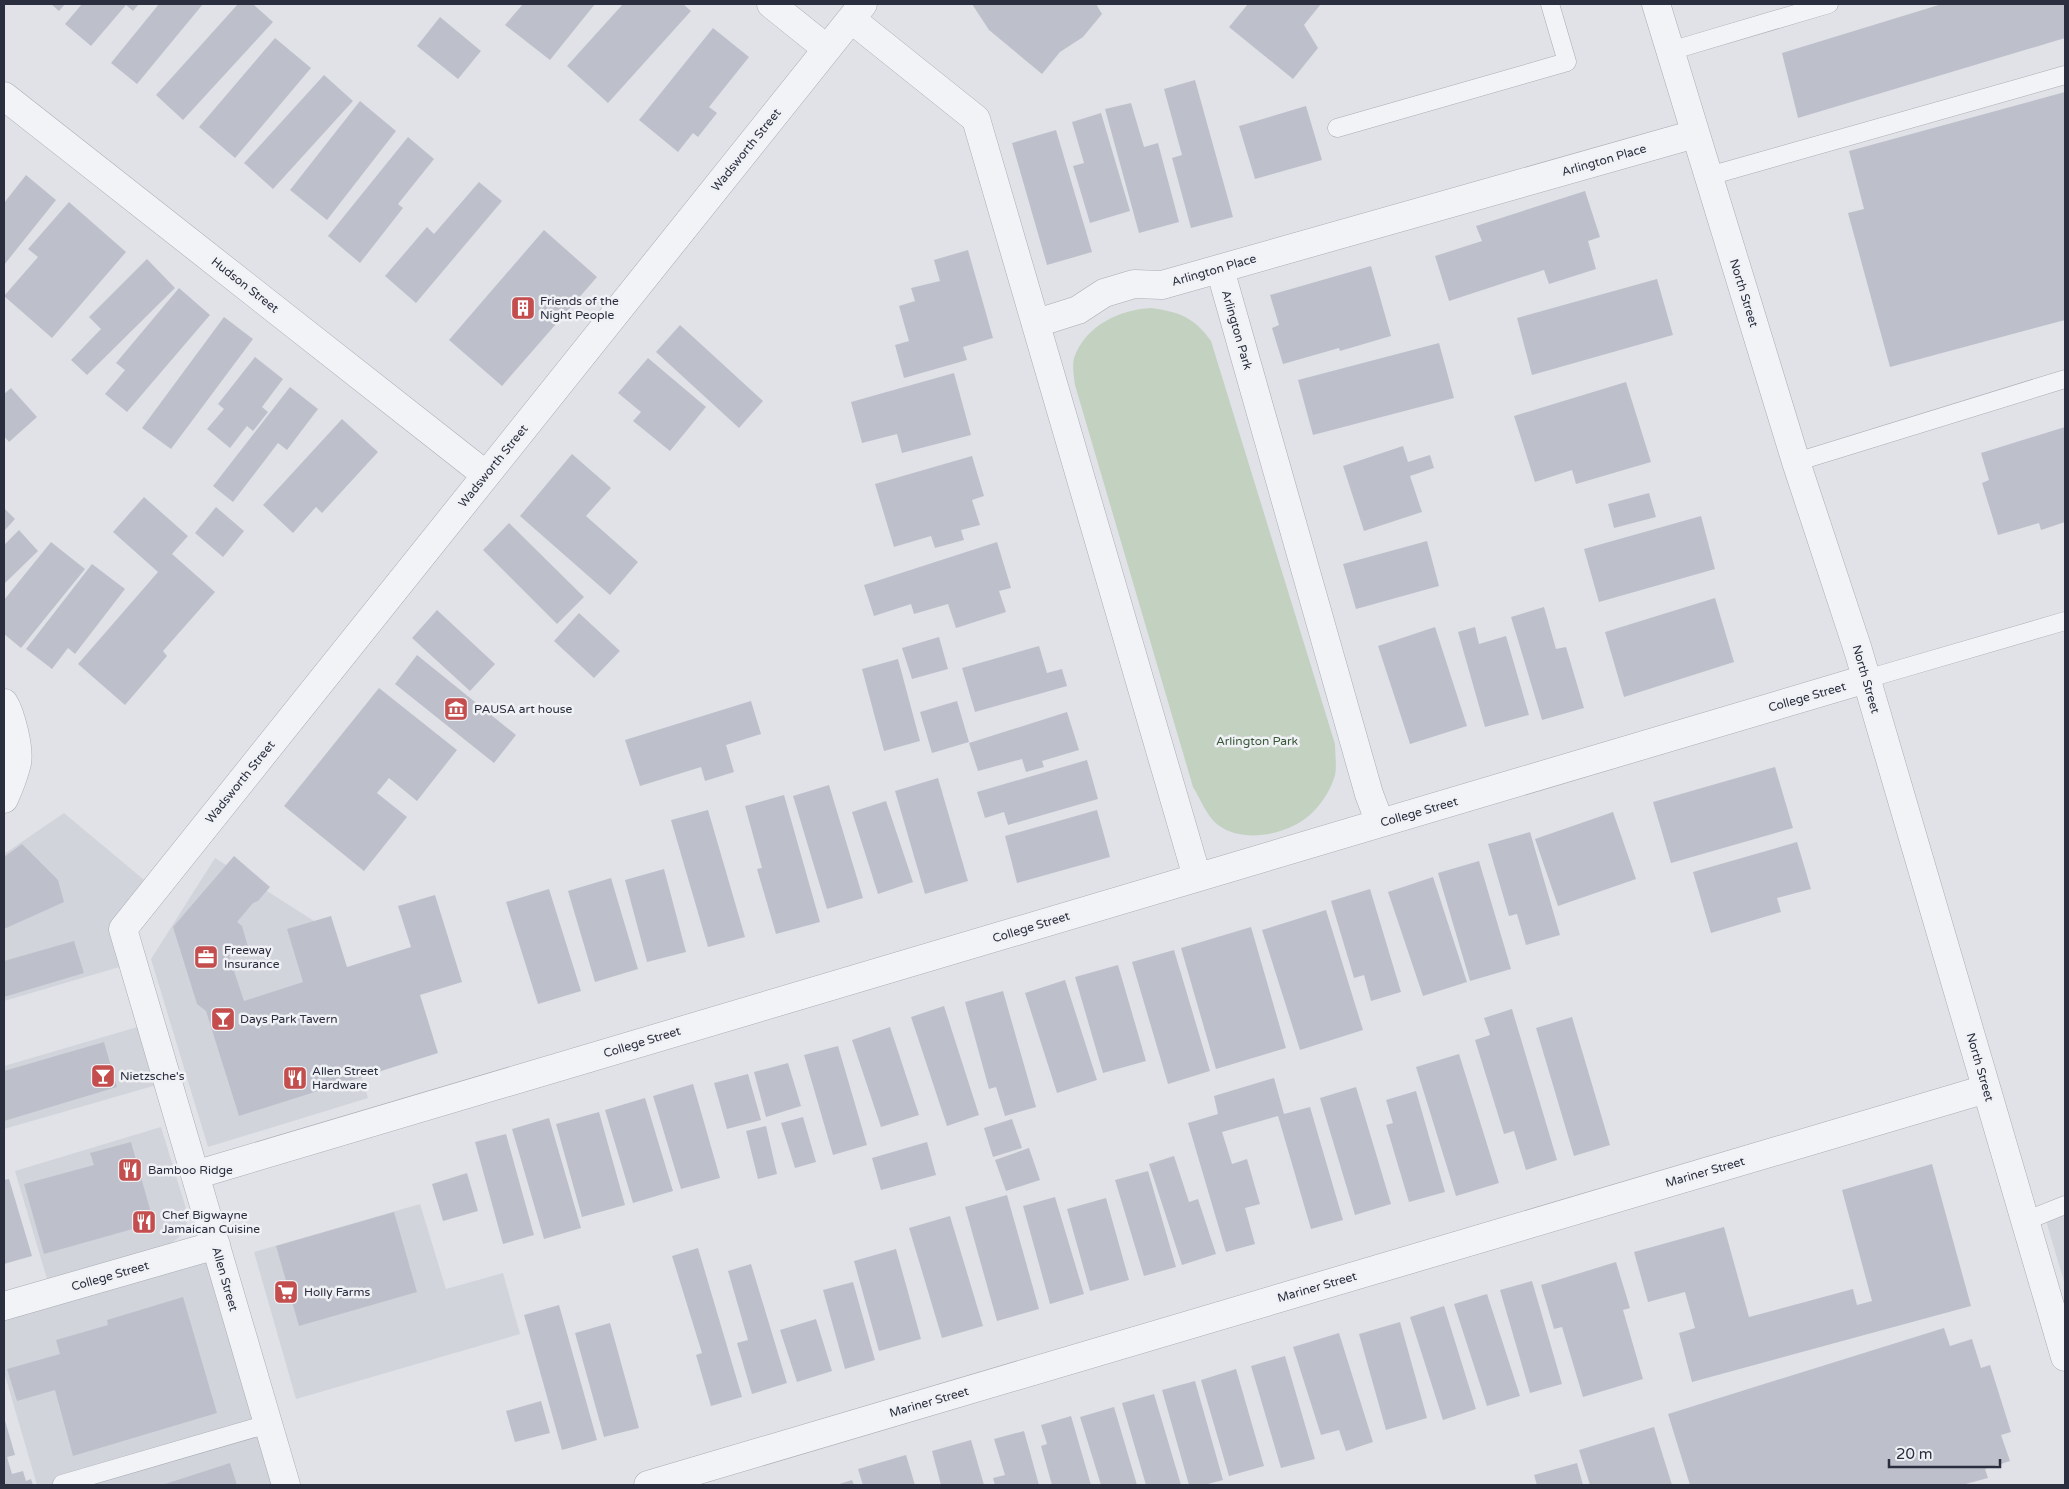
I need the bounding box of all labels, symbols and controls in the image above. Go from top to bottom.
street label: Wadsworth Street [708,106,784,194]
street label: Arlington Place [1560,141,1648,179]
street label: Arlington Place [1170,251,1258,289]
street label: Hudson Street [209,254,282,316]
street label: North Street [1727,257,1761,329]
street label: Arlington Park [1219,289,1255,372]
place label: Friends of the Night People [540,294,619,322]
building icon: Friends of the Night People [510,295,536,321]
street label: Wadsworth Street [455,422,531,510]
street label: North Street [1850,643,1883,715]
street label: College Street [1767,679,1848,715]
museum icon: PAUSA art house [443,696,469,722]
place label: PAUSA art house [474,702,573,716]
park label: Arlington Park [1216,734,1299,748]
street label: Wadsworth Street [202,738,278,826]
street label: College Street [1379,794,1460,830]
street label: College Street [991,908,1072,945]
place label: Freeway Insurance [224,943,280,971]
office icon: Freeway Insurance [193,944,219,970]
bar icon: Days Park Tavern [210,1006,236,1032]
place label: Days Park Tavern [240,1012,338,1026]
street label: College Street [602,1023,683,1060]
street label: North Street [1964,1031,1997,1103]
bar icon: Nietzsche's [90,1063,116,1089]
place label: Allen Street Hardware [312,1064,379,1092]
restaurant icon: Allen Street Hardware [282,1065,308,1091]
place label: Nietzsche's [120,1069,185,1083]
street label: Mariner Street [1664,1154,1747,1190]
restaurant icon: Bamboo Ridge [117,1157,143,1183]
place label: Bamboo Ridge [148,1163,233,1177]
place label: Chef Bigwayne Jamaican Cuisine [162,1208,260,1236]
restaurant icon: Chef Bigwayne Jamaican Cuisine [131,1209,157,1235]
street label: Allen Street [209,1245,241,1313]
street label: College Street [70,1258,151,1294]
street label: Mariner Street [1276,1269,1359,1305]
supermarket icon: Holly Farms [273,1279,299,1305]
place label: Holly Farms [304,1285,370,1299]
street label: Mariner Street [888,1384,971,1420]
scale bar [1889,1436,2000,1468]
text: 20 m [1896,1445,1933,1463]

